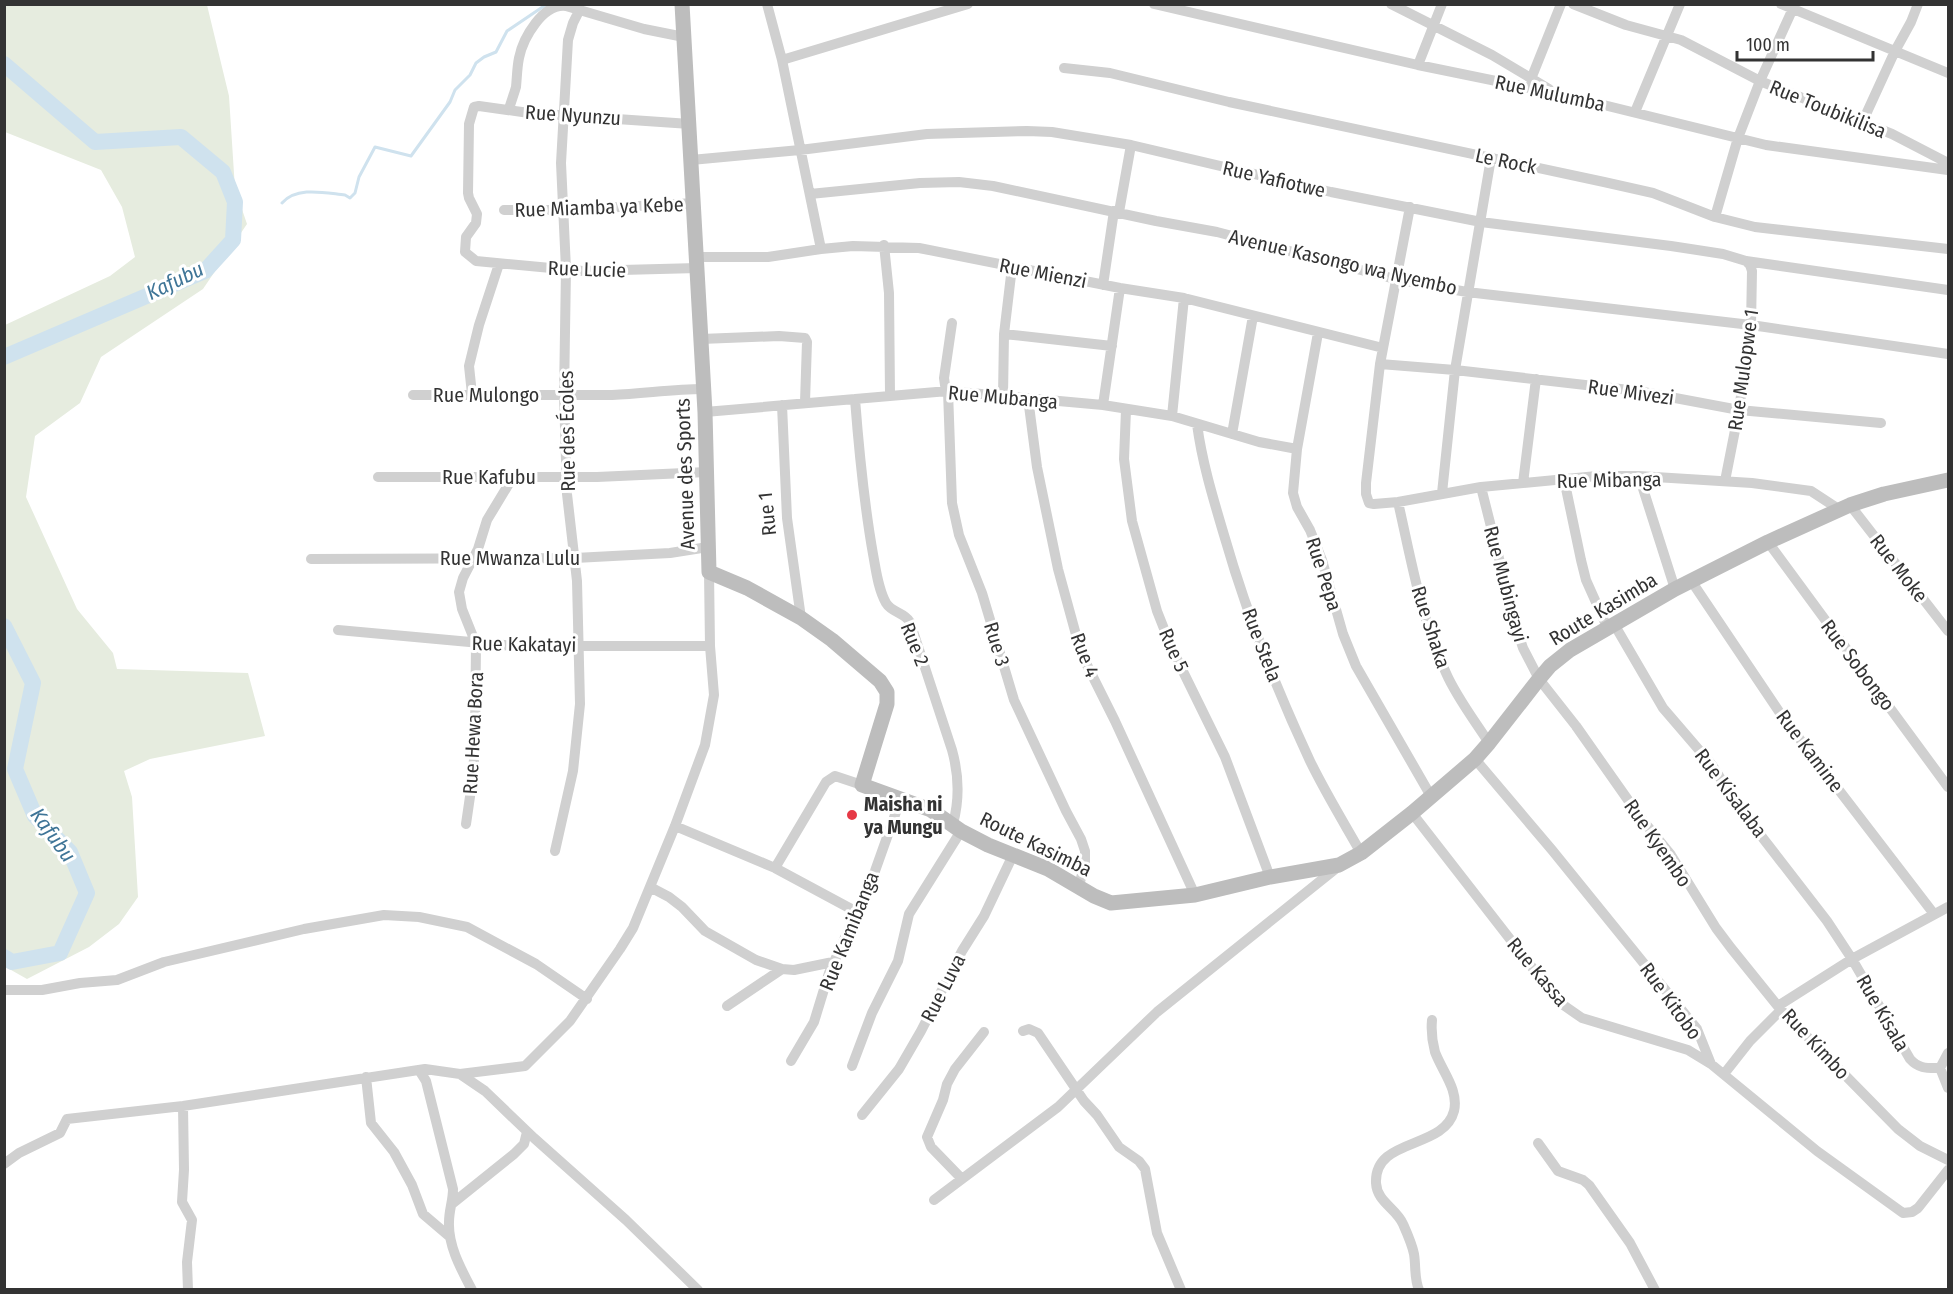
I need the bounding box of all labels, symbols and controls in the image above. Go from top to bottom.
scale bar [1737,24,1874,62]
text: 100 m [1746,34,1790,56]
street label: Rue Mulumba [1493,70,1607,116]
street label: Rue Toubikilisa [1766,75,1890,143]
street label: Rue Nyunzu [524,100,622,130]
street label: Le Rock [1473,143,1539,179]
street label: Rue Yafiotwe [1220,156,1328,202]
street label: Rue Miamba ya Kebe [514,192,684,222]
street label: Avenue Kasongo wa Nyembo [1227,224,1459,300]
street label: Rue Mienzi [997,253,1089,293]
water label: Kafubu [142,256,208,306]
street label: Rue Lucie [547,256,627,282]
street label: Rue Mulopwe 1 [1723,308,1763,432]
street label: Rue des Écoles [554,370,580,492]
street label: Rue Mivezi [1586,374,1676,410]
street label: Rue Mubanga [947,380,1059,414]
street label: Rue Mulongo [433,383,539,407]
street label: Avenue des Sports [670,398,700,550]
street label: Rue Kafubu [442,465,536,489]
street label: Rue Mibanga [1556,467,1662,493]
street label: Rue 1 [753,491,781,537]
street label: Rue Mubingayi [1479,523,1533,645]
street label: Rue Moke [1865,529,1933,607]
street label: Rue Pepa [1301,534,1347,614]
street label: Rue Mwanza Lulu [440,546,580,570]
street label: Route Kasimba [1545,567,1661,651]
street label: Rue Shaka [1406,583,1456,671]
street label: Rue Stela [1237,605,1287,685]
street label: Rue Sobongo [1816,615,1900,715]
street label: Rue 2 [895,619,935,669]
street label: Rue 3 [979,619,1015,669]
street label: Rue 5 [1154,625,1194,675]
street label: Rue 4 [1066,629,1104,681]
street label: Rue Kakatayi [471,631,577,657]
street label: Rue Hewa Bora [458,671,488,795]
street label: Rue Kamine [1771,705,1849,797]
street label: Rue Kisalaba [1690,744,1772,842]
place label: Maisha ni ya Mungu [863,792,943,839]
street label: Rue Kyembo [1619,795,1697,891]
water label: Kafubu [25,803,81,867]
street label: Route Kasimba [976,807,1096,881]
marker: Maisha ni ya Mungu [845,808,859,822]
street label: Rue Kamibanga [814,868,884,994]
street label: Rue Kassa [1502,933,1574,1011]
street label: Rue Luva [916,950,970,1026]
street label: Rue Kitobo [1635,958,1707,1044]
street label: Rue Kisala [1851,970,1915,1056]
street label: Rue Kimbo [1777,1004,1855,1084]

